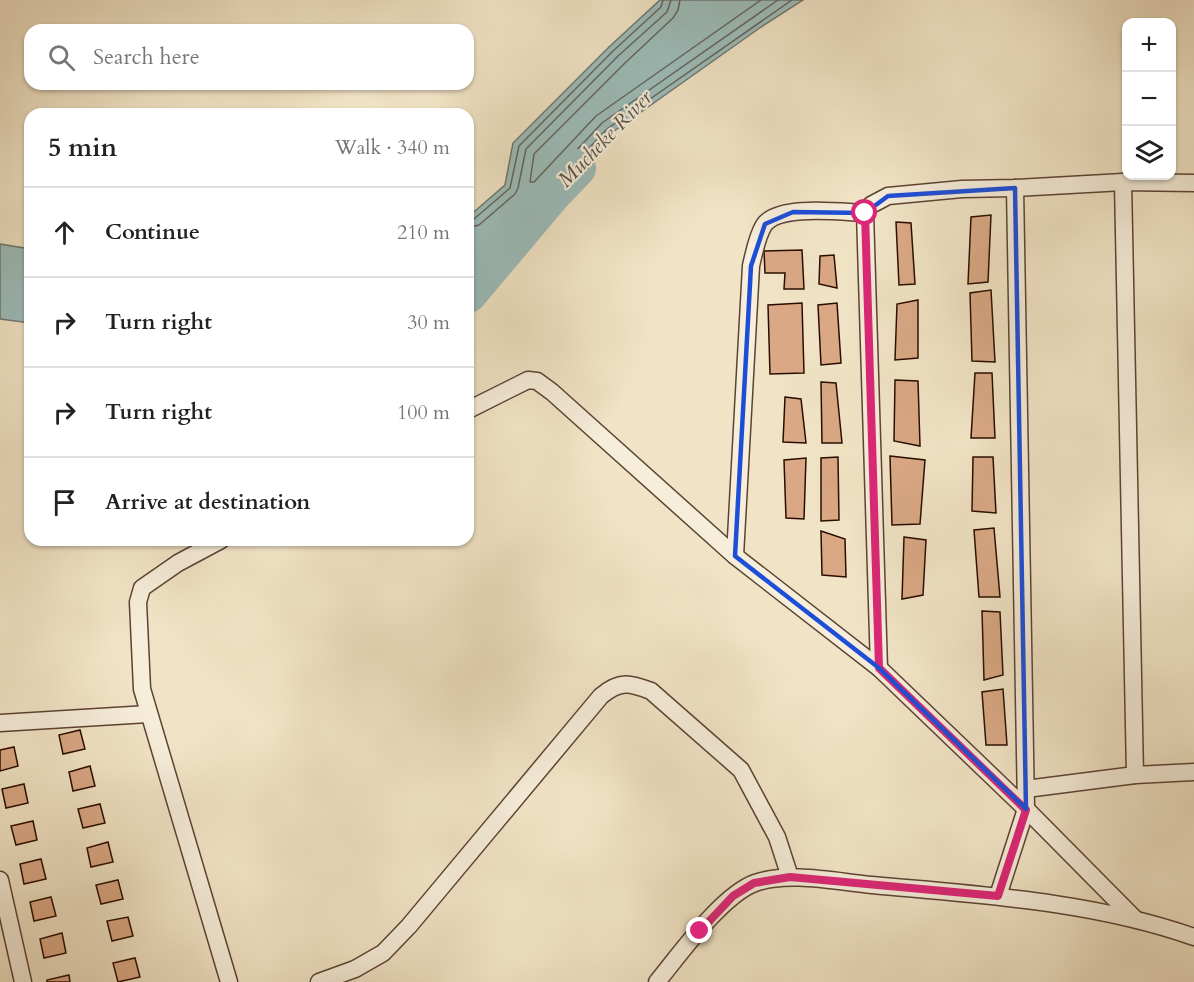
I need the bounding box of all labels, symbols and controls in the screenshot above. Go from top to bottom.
map controls [1122,18,1176,180]
button: + [1122,18,1176,72]
search box [24,24,474,90]
icon: search [45,41,78,74]
text: Search here [93,42,200,72]
button: − [1122,72,1176,126]
water label: Mucheke River [551,83,660,194]
button: layers [1122,126,1176,180]
text: 5 min [48,130,117,165]
text: Walk · 340 m [335,134,450,161]
route start [851,199,877,225]
icon: ahead [48,216,81,249]
text: Continue [105,217,200,247]
text: 210 m [397,219,450,246]
icon: right [48,306,81,339]
text: Turn right [105,307,212,337]
text: 30 m [407,309,450,336]
icon: right [48,396,81,429]
text: Turn right [105,397,212,427]
text: 100 m [397,399,450,426]
icon: arrive [48,486,81,519]
text: Arrive at destination [105,487,310,517]
route end [686,917,712,943]

